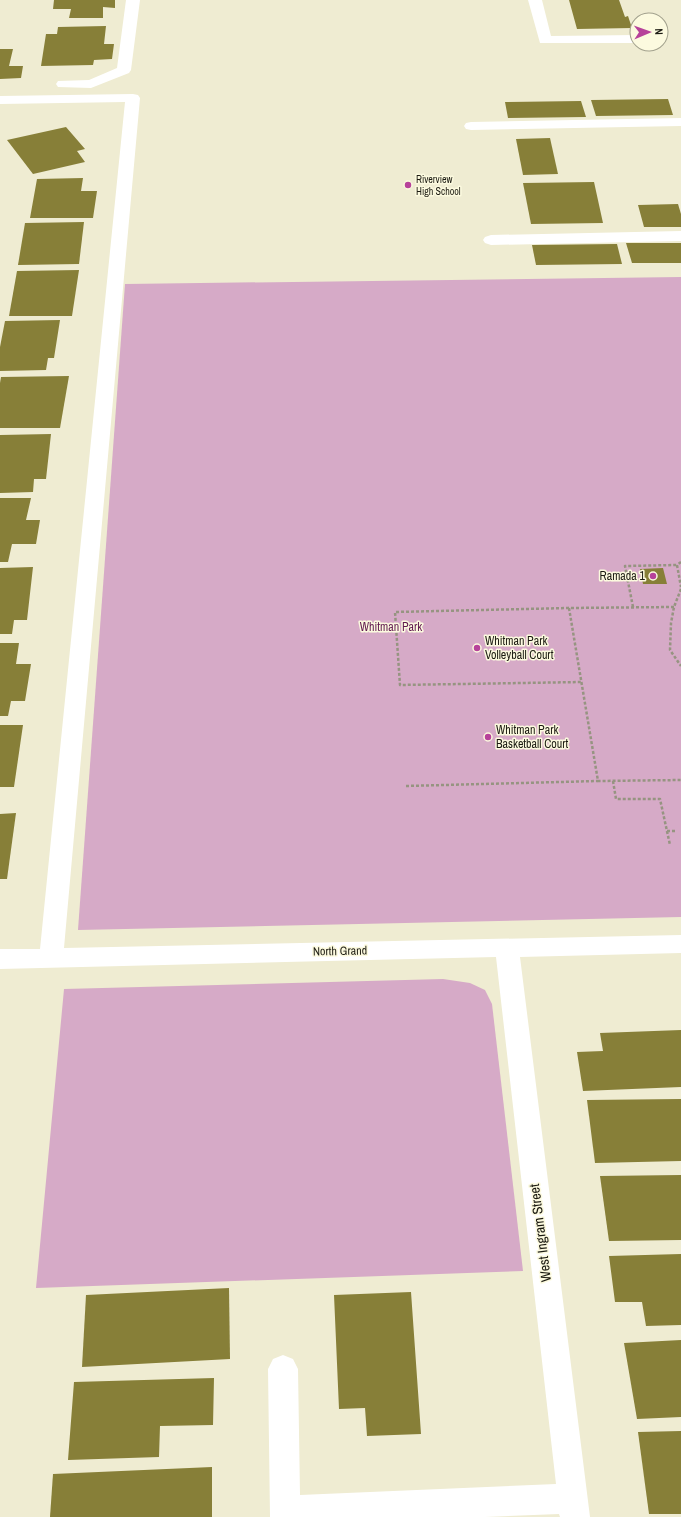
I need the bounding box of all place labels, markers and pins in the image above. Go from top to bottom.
place label: Riverview High School [416,173,461,198]
marker: Riverview High School [403,180,413,190]
place label: Ramada 1 [600,568,646,584]
marker: Ramada 1 [648,571,658,581]
place label: Whitman Park Volleyball Court [485,633,554,663]
marker: Whitman Park Volleyball Court [472,643,482,653]
place label: Whitman Park Basketball Court [496,722,568,752]
marker: Whitman Park Basketball Court [483,732,493,742]

